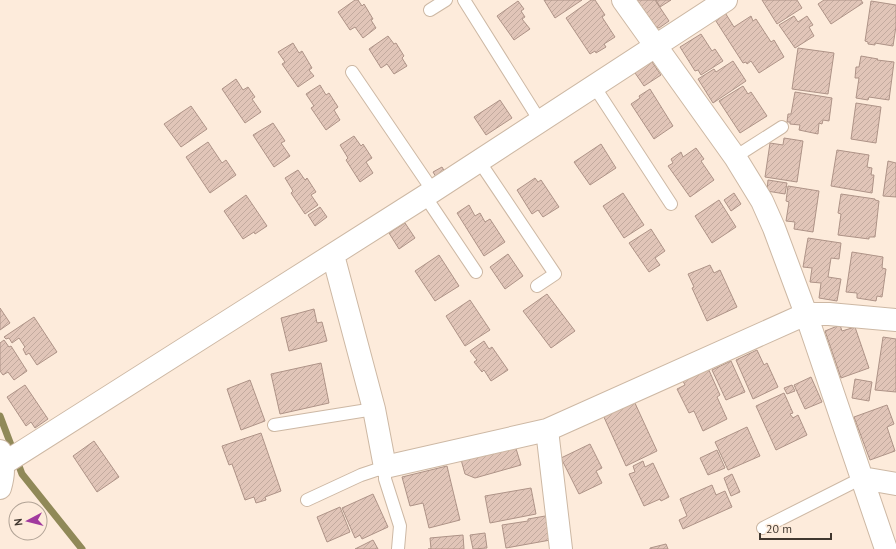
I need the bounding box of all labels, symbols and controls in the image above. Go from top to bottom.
north arrow [8,501,48,541]
scale bar [760,515,831,541]
text: N [11,518,25,527]
text: 20 m [766,521,792,536]

